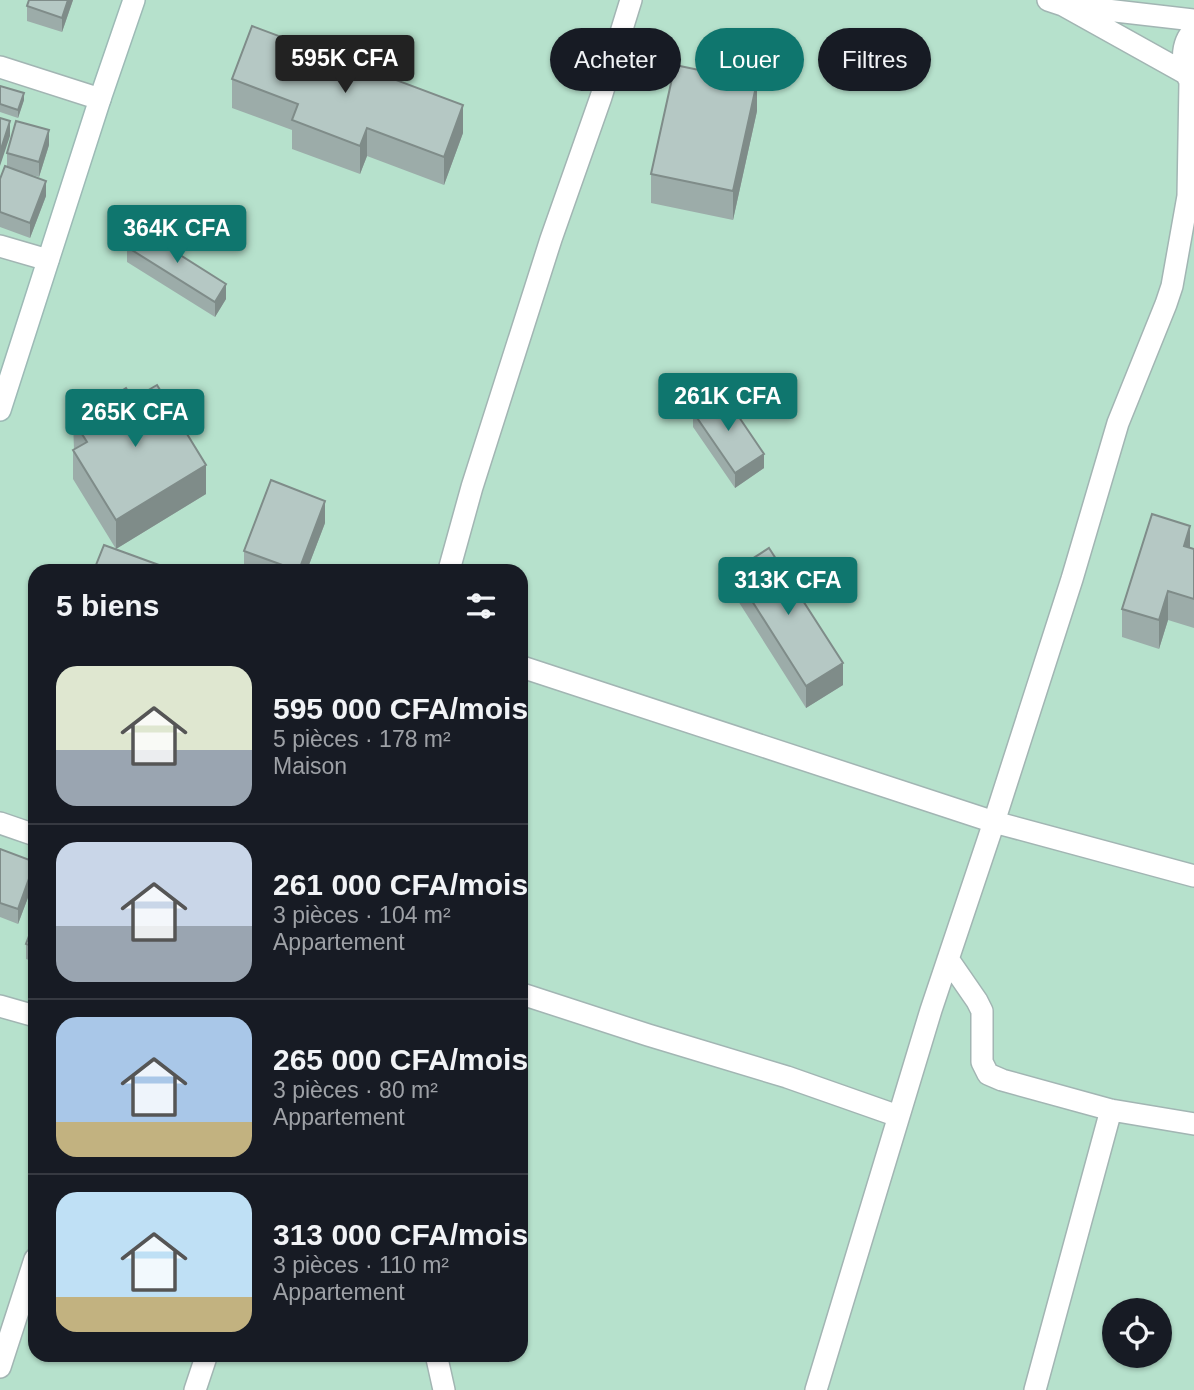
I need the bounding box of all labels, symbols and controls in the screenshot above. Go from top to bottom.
chip: Acheter [550,28,681,91]
chip: Louer [695,28,804,91]
chip: Filtres [818,28,931,91]
pin: 595K CFA [273,36,417,95]
text: 595K CFA [291,45,399,71]
pin: 364K CFA [105,205,249,265]
text: 364K CFA [123,215,231,241]
pin: 261K CFA [656,374,800,433]
text: 261K CFA [674,383,782,409]
pin: 265K CFA [63,390,207,449]
text: 265K CFA [81,399,189,425]
pin: 313K CFA [716,558,860,617]
text: 313K CFA [734,567,842,593]
icon: filters [462,587,500,625]
text: 5 biens [56,589,159,622]
text: 595 000 CFA/mois [273,692,528,725]
icon: home [112,694,196,778]
text: 5 pièces · 178 m² [273,726,451,752]
text: Maison [273,753,347,779]
text: 261 000 CFA/mois [273,868,528,901]
icon: home [112,870,196,954]
text: 3 pièces · 104 m² [273,902,451,928]
text: Appartement [273,929,405,955]
text: 265 000 CFA/mois [273,1043,528,1076]
icon: home [112,1045,196,1129]
text: 3 pièces · 80 m² [273,1077,438,1103]
text: Appartement [273,1104,405,1130]
text: 313 000 CFA/mois [273,1218,528,1251]
icon: home [112,1220,196,1304]
text: 3 pièces · 110 m² [273,1252,449,1278]
text: Appartement [273,1279,405,1305]
map controls [1102,1298,1172,1368]
button: locate [1102,1298,1172,1368]

